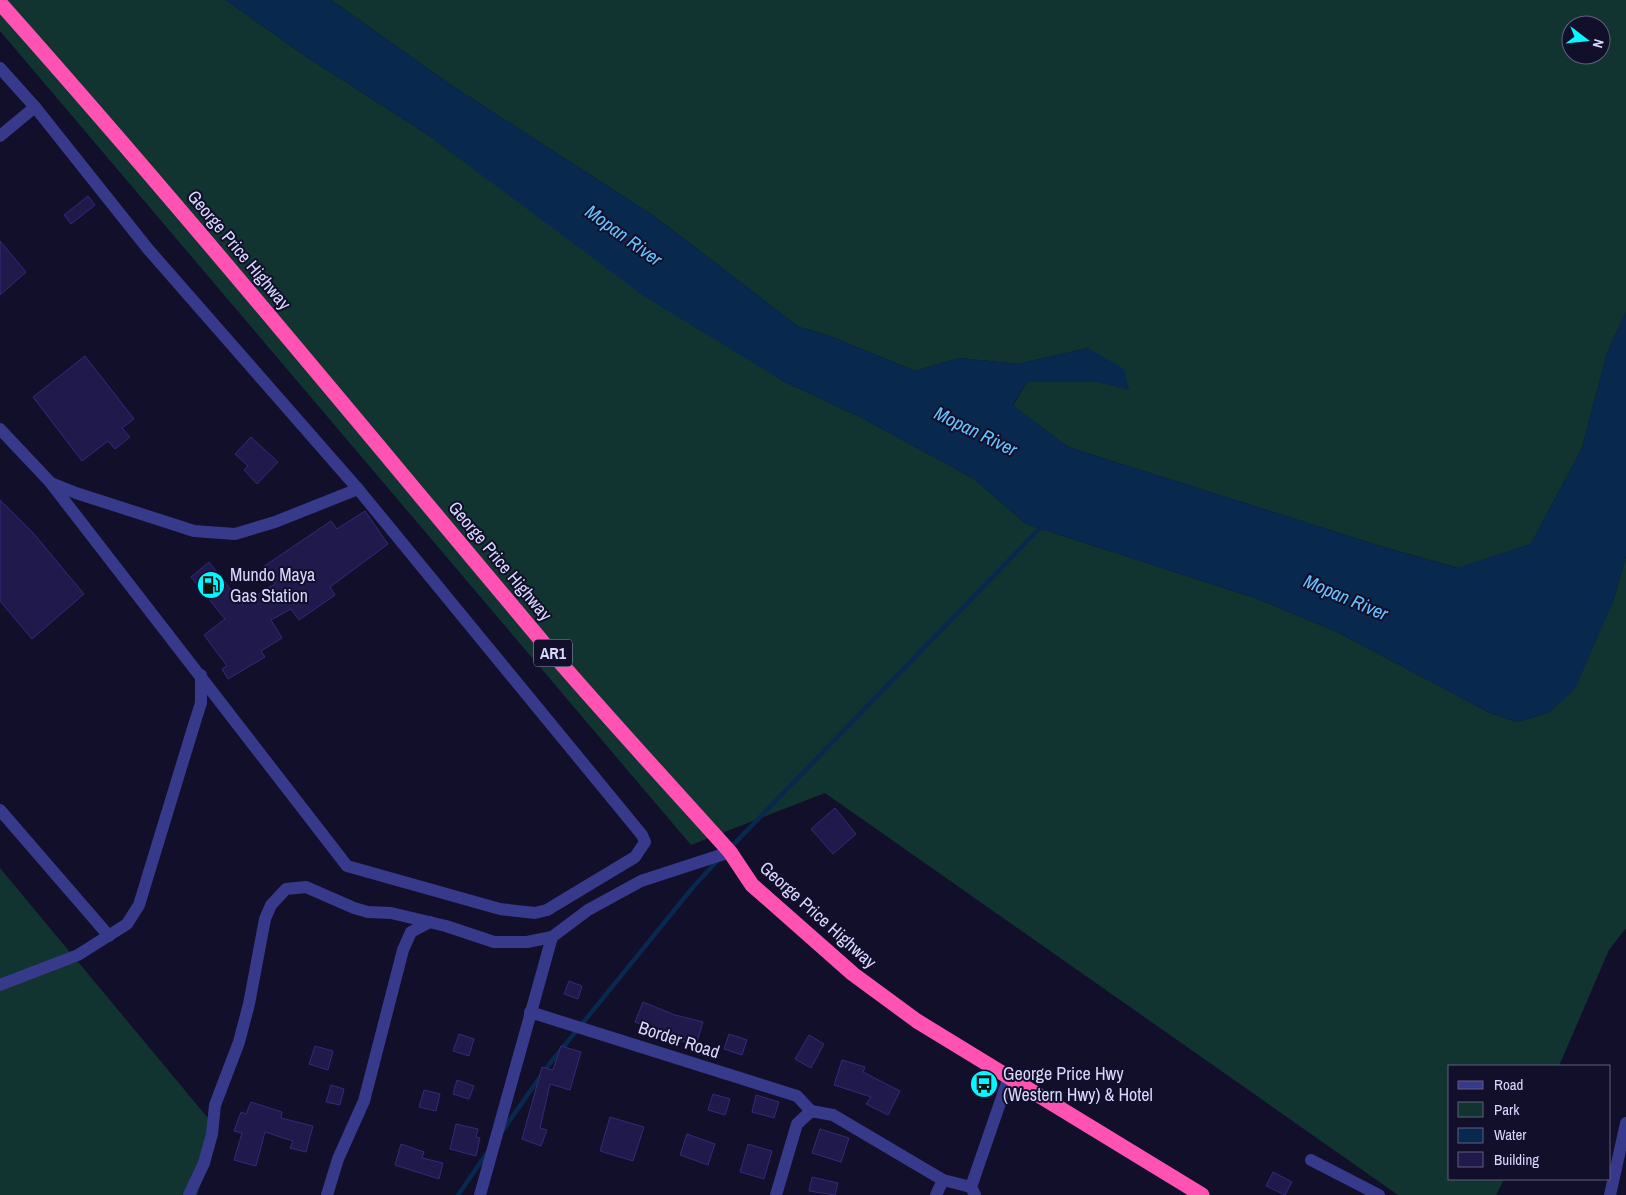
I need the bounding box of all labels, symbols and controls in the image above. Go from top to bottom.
north arrow [1561,15,1611,65]
text: N [1589,37,1608,50]
street label: George Price Highway [182,184,297,315]
water label: Mopan River [580,198,668,272]
water label: Mopan River [930,400,1023,463]
street label: George Price Highway [443,495,558,626]
place label: Mundo Maya Gas Station [230,562,315,608]
water label: Mopan River [1300,568,1393,627]
fuel station icon: Mundo Maya Gas Station [196,570,226,600]
road number: AR1 [534,640,572,666]
street label: George Price Highway [754,855,883,974]
street label: Border Road [635,1015,723,1064]
place label: George Price Hwy (Western Hwy) & Hotel [1003,1061,1153,1107]
legend [1448,1065,1611,1180]
bus stop icon: George Price Hwy (Western Hwy) & Hotel [969,1069,999,1099]
text: Road [1494,1074,1523,1095]
text: Park [1494,1099,1520,1120]
text: Water [1494,1124,1526,1145]
text: Building [1494,1149,1539,1170]

